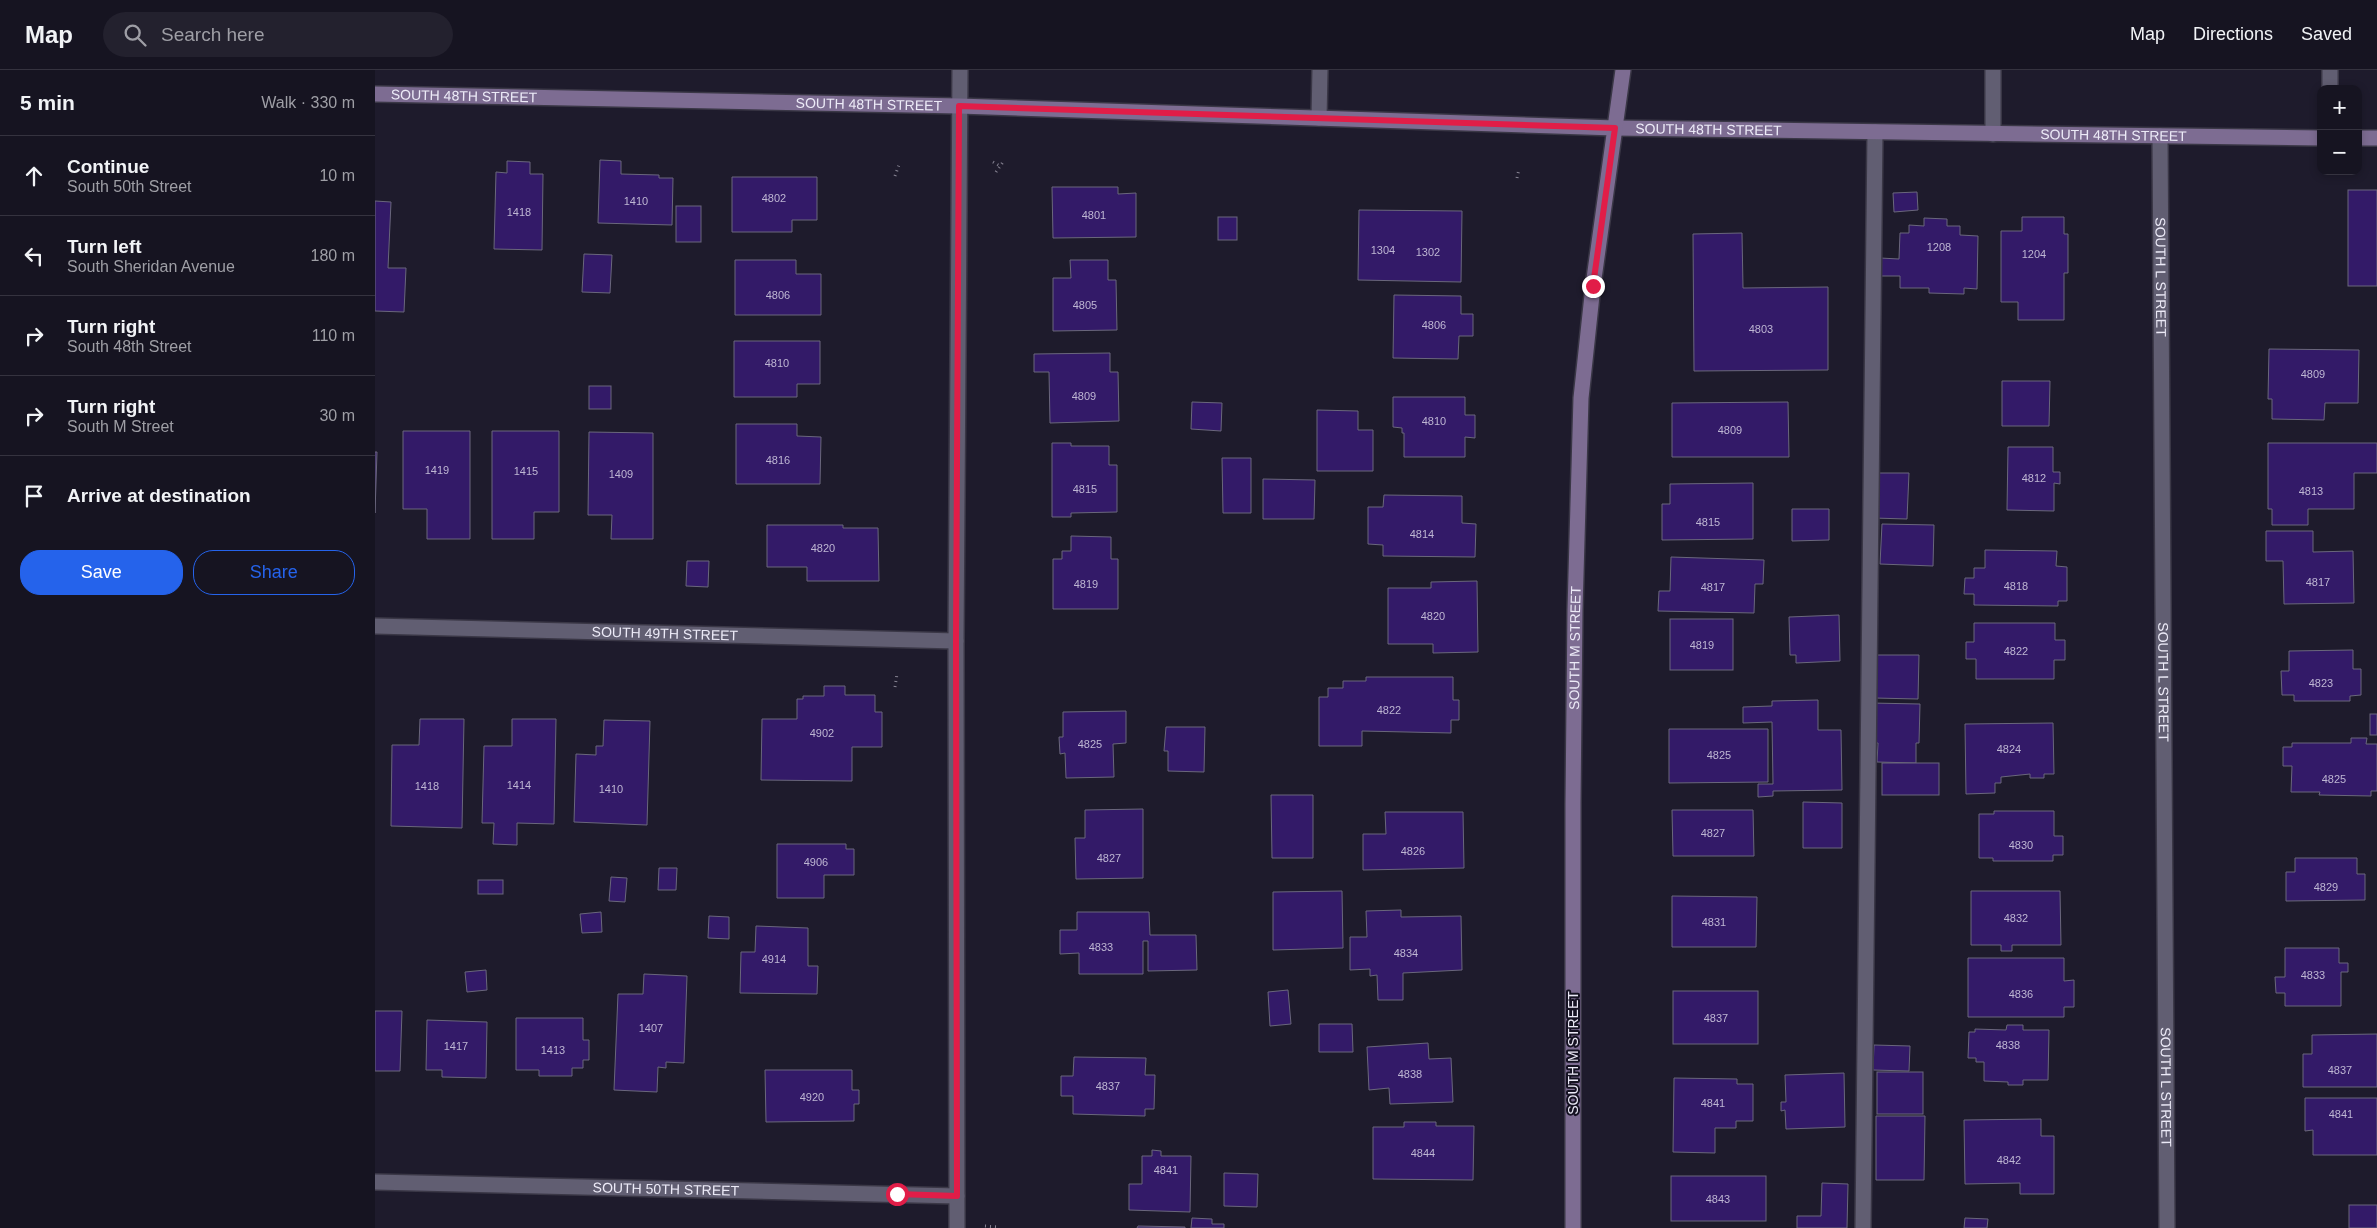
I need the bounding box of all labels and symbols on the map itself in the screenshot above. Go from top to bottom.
street label: SOUTH 48TH STREET [391,86,538,105]
street label: SOUTH 48TH STREET [796,95,943,114]
street label: SOUTH 48TH STREET [1635,120,1782,138]
street label: SOUTH 48TH STREET [2040,126,2187,144]
house number: 4802 [762,192,786,204]
house number: 1410 [624,195,648,207]
house number: 1418 [507,206,531,218]
house number: 4801 [1082,209,1106,221]
street label: SOUTH L STREET [2153,217,2169,337]
house number: 1208 [1927,241,1951,253]
house number: 1304 [1371,244,1395,256]
house number: 1302 [1416,246,1440,258]
house number: 1204 [2022,248,2046,260]
route end [1582,275,1605,298]
house number: 4806 [766,289,790,301]
house number: 4805 [1073,299,1097,311]
house number: 4806 [1422,319,1446,331]
house number: 4803 [1749,323,1773,335]
house number: 4810 [765,357,789,369]
house number: 4809 [2301,368,2325,380]
house number: 4809 [1072,390,1096,402]
house number: 4810 [1422,415,1446,427]
house number: 4809 [1718,424,1742,436]
house number: 4816 [766,454,790,466]
house number: 1419 [425,464,449,476]
house number: 1415 [514,465,538,477]
house number: 1409 [609,468,633,480]
house number: 4812 [2022,472,2046,484]
house number: 4815 [1073,483,1097,495]
house number: 4813 [2299,485,2323,497]
house number: 4815 [1696,516,1720,528]
house number: 4814 [1410,528,1434,540]
house number: 4820 [811,542,835,554]
house number: 4817 [2306,576,2330,588]
house number: 4819 [1074,578,1098,590]
house number: 4818 [2004,580,2028,592]
house number: 4817 [1701,581,1725,593]
street label: SOUTH M STREET [1566,585,1584,710]
house number: 4820 [1421,610,1445,622]
street label: SOUTH L STREET [2155,622,2172,742]
street label: SOUTH 49TH STREET [592,624,739,643]
house number: 4819 [1690,639,1714,651]
house number: 4822 [2004,645,2028,657]
house number: 4823 [2309,677,2333,689]
house number: 4822 [1377,704,1401,716]
house number: 4902 [810,727,834,739]
house number: 4825 [1078,738,1102,750]
house number: 4824 [1997,743,2021,755]
house number: 4825 [1707,749,1731,761]
house number: 4825 [2322,773,2346,785]
house number: 1414 [507,779,531,791]
house number: 1418 [415,780,439,792]
house number: 1410 [599,783,623,795]
house number: 4827 [1701,827,1725,839]
house number: 4830 [2009,839,2033,851]
house number: 4826 [1401,845,1425,857]
house number: 4827 [1097,852,1121,864]
house number: 4906 [804,856,828,868]
house number: 4829 [2314,881,2338,893]
house number: 4832 [2004,912,2028,924]
house number: 4831 [1702,916,1726,928]
house number: 4833 [1089,941,1113,953]
house number: 4834 [1394,947,1418,959]
house number: 4914 [762,953,786,965]
house number: 4833 [2301,969,2325,981]
house number: 4836 [2009,988,2033,1000]
street label: SOUTH M STREET [1565,991,1581,1115]
house number: 4837 [1704,1012,1728,1024]
house number: 1407 [639,1022,663,1034]
street label: SOUTH L STREET [2158,1027,2174,1147]
house number: 4838 [1996,1039,2020,1051]
house number: 1417 [444,1040,468,1052]
house number: 1413 [541,1044,565,1056]
house number: 4837 [2328,1064,2352,1076]
house number: 4838 [1398,1068,1422,1080]
house number: 4837 [1096,1080,1120,1092]
house number: 4920 [800,1091,824,1103]
house number: 4841 [1701,1097,1725,1109]
house number: 4841 [2329,1108,2353,1120]
house number: 4844 [1411,1147,1435,1159]
house number: 4842 [1997,1154,2021,1166]
house number: 4841 [1154,1164,1178,1176]
street label: SOUTH 50TH STREET [593,1179,740,1199]
route start [886,1183,909,1206]
house number: 4843 [1706,1193,1730,1205]

